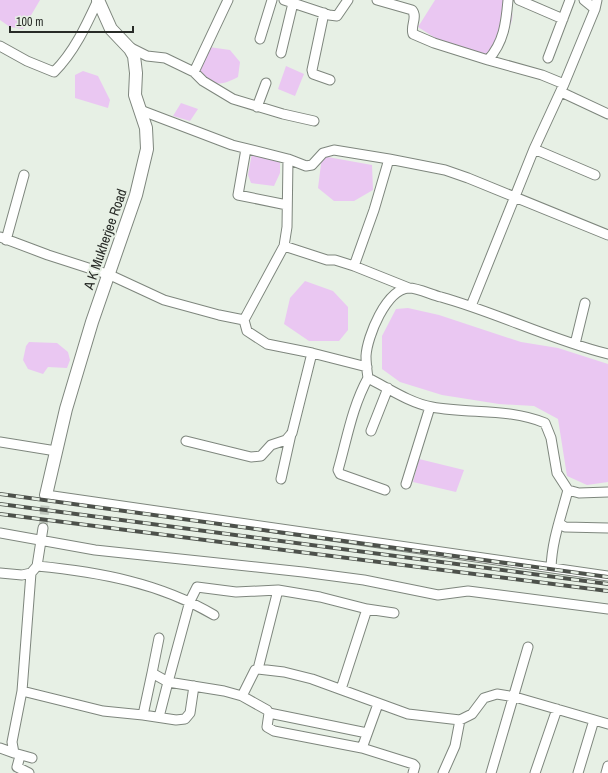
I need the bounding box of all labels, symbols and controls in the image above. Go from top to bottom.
scale bar [10,8,133,34]
text: 100 m [16,14,43,30]
street label: A K Mukherjee Road [79,186,131,293]

